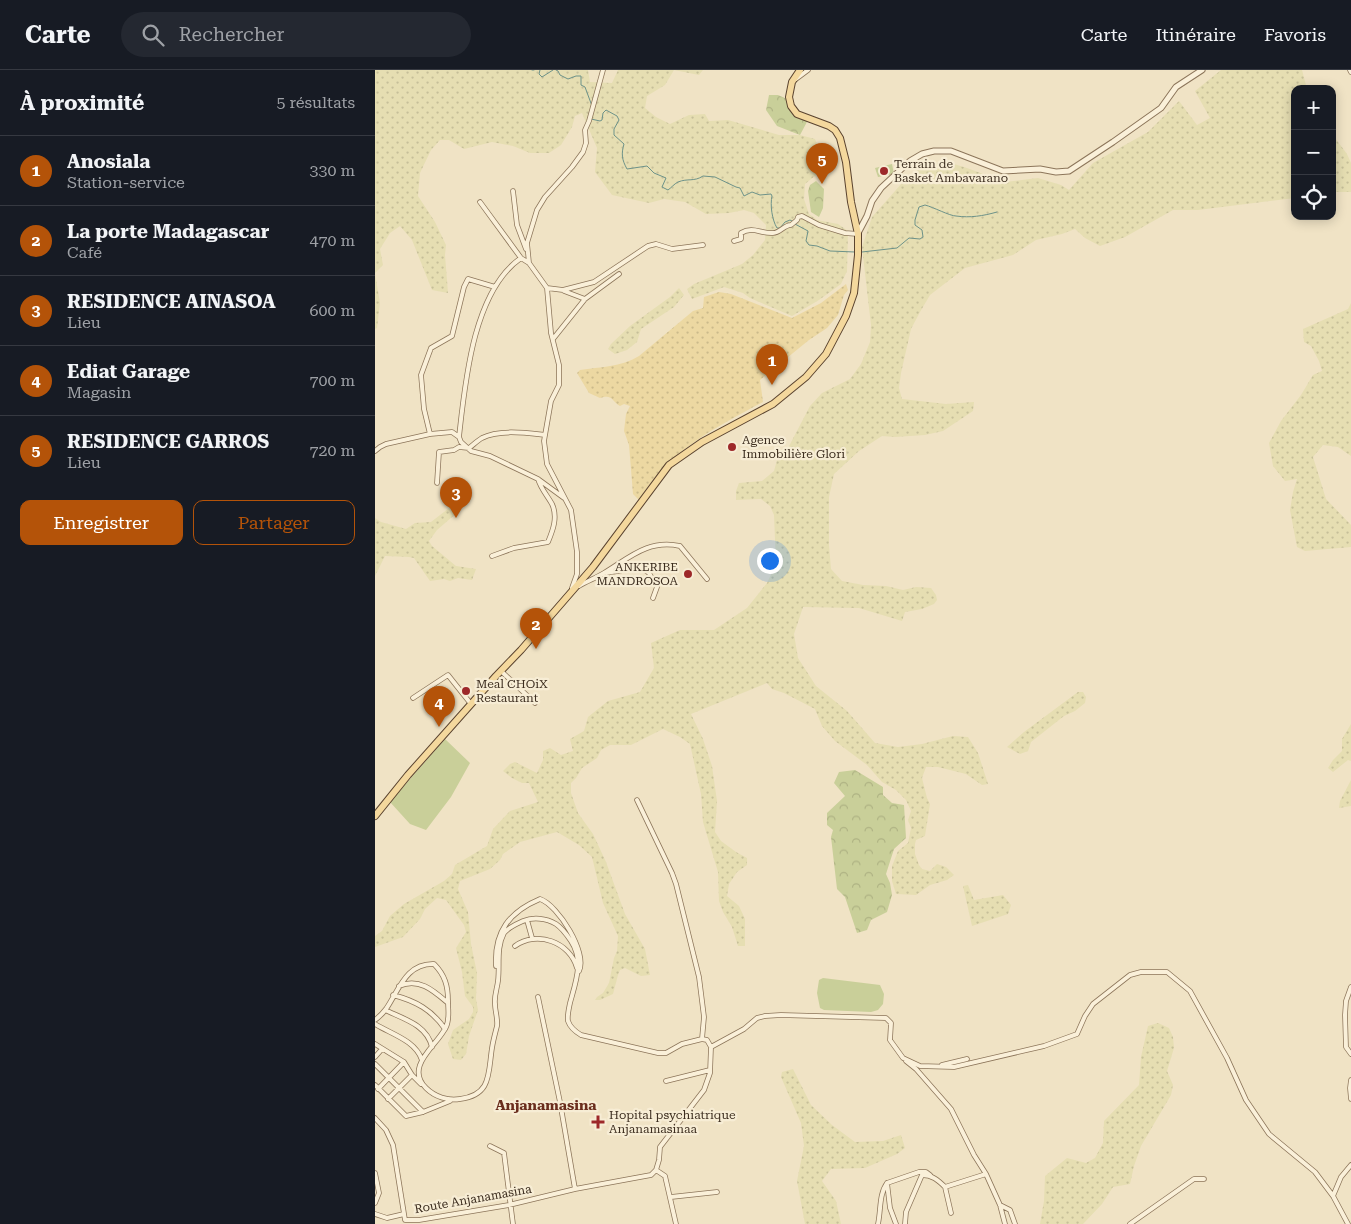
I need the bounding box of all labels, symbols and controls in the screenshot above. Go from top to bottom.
search box [121,12,471,57]
text: Carte [25,21,91,49]
icon: search [139,21,167,49]
text: Rechercher [179,23,284,46]
text: Carte [1081,24,1127,45]
text: Itinéraire [1155,24,1236,45]
text: Favoris [1264,24,1326,45]
map controls [1291,85,1336,220]
button: + [1291,85,1336,130]
text: À proximité [20,91,144,115]
text: 5 résultats [276,93,355,112]
button: − [1291,130,1336,175]
pin: 5 [806,143,838,184]
text: Anosiala [67,150,150,173]
place label: Terrain de Basket Ambavarano [894,157,1008,185]
text: 1 [32,161,40,180]
text: 330 m [309,161,355,180]
marker: Terrain de Basket Ambavarano [878,165,890,177]
text: Station-service [67,173,185,192]
button: locate [1291,175,1336,220]
text: La porte Madagascar [67,220,269,243]
text: 2 [32,231,40,250]
text: 470 m [309,231,355,250]
text: Café [67,243,102,262]
text: RESIDENCE AINASOA [67,290,276,313]
text: 3 [32,301,40,320]
text: 600 m [309,301,355,320]
text: Lieu [67,313,101,332]
pin: 1 [756,344,788,385]
text: Ediat Garage [67,360,190,383]
text: 4 [32,371,40,390]
text: 700 m [309,371,355,390]
text: Magasin [67,383,131,402]
text: RESIDENCE GARROS [67,430,269,453]
place label: Agence Immobilière Glori [742,433,845,461]
text: 5 [32,441,40,460]
text: 720 m [309,441,355,460]
marker: Agence Immobilière Glori [726,441,738,453]
text: Lieu [67,453,101,472]
pin: 3 [440,477,472,518]
button: Enregistrer [20,500,183,545]
button: Partager [193,500,355,545]
your location [757,548,783,574]
place label: ANKERIBE MANDROSOA [597,560,679,588]
marker: ANKERIBE MANDROSOA [682,568,694,580]
pin: 2 [520,608,552,649]
place label: Meal CHOiX Restaurant [476,677,548,705]
marker: Meal CHOiX Restaurant [460,685,472,697]
pin: 4 [423,686,455,727]
district label: Anjanamasina [495,1097,597,1113]
place label: Hopital psychiatrique Anjanamasinaa [609,1108,736,1136]
marker: Hopital psychiatrique Anjanamasinaa [591,1115,605,1129]
street label: Route Anjanamasina [413,1182,533,1216]

